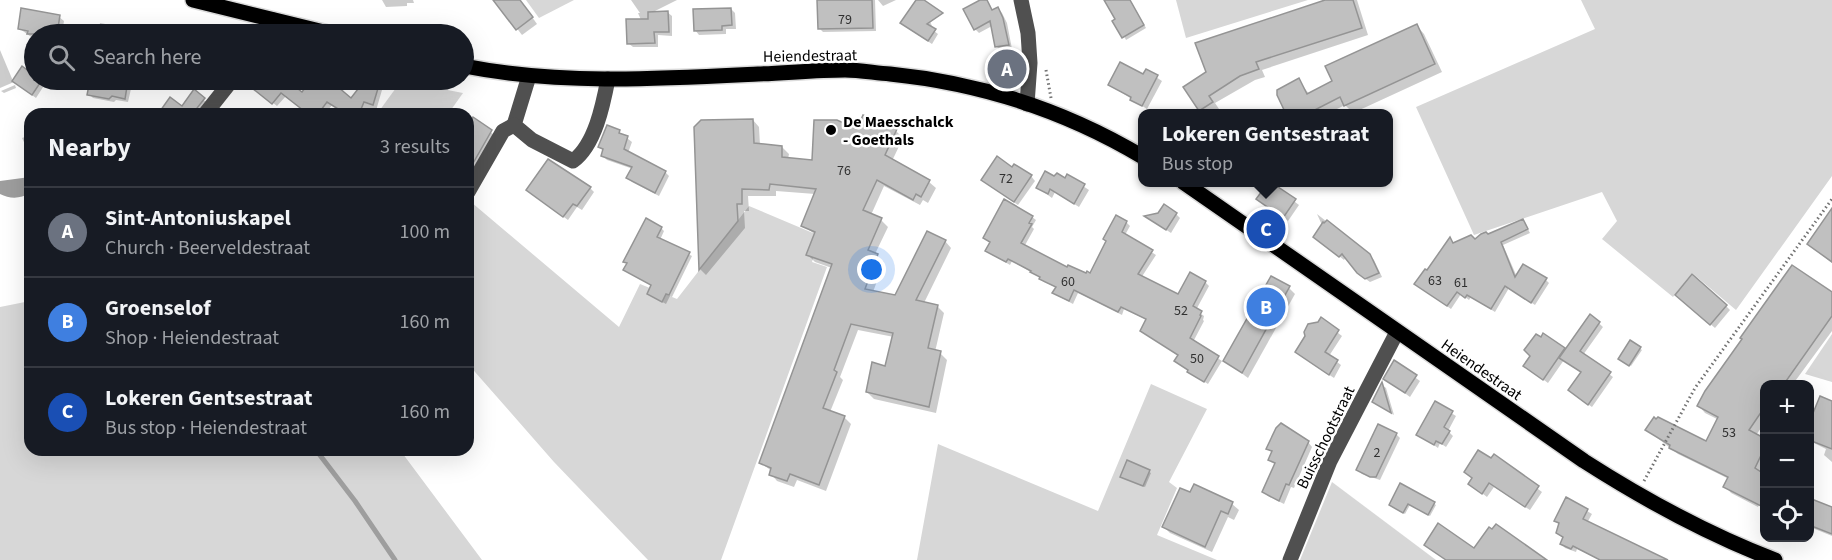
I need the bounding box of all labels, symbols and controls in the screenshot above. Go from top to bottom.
house number: 79 [838,10,852,30]
search box [24,24,474,90]
icon: search [45,41,78,74]
text: Search here [93,41,201,73]
street label: Heiendestraat [763,44,858,68]
pin: A [988,46,1026,92]
popup [1138,109,1393,187]
place label: De Maesschalck - Goethals [843,111,954,151]
text: Lokeren Gentsestraat [1162,118,1369,150]
marker: De Maesschalck - Goethals [824,123,838,137]
text: Nearby [48,129,131,166]
text: 3 results [380,133,450,161]
text: Bus stop [1162,150,1233,178]
house number: 76 [837,161,851,181]
house number: 72 [999,169,1013,189]
text: Sint-Antoniuskapel [105,202,291,234]
pin: C [1246,206,1286,252]
text: A [62,218,73,246]
text: 100 m [400,218,450,246]
text: Church · Beerveldestraat [105,234,310,262]
your location [857,255,886,284]
house number: 63 [1428,271,1442,291]
house number: 60 [1061,272,1075,292]
house number: 61 [1454,273,1468,293]
pin: B [1246,284,1286,330]
text: Groenselof [105,292,211,324]
house number: 52 [1174,301,1188,321]
text: B [61,308,74,336]
text: 160 m [400,308,450,336]
text: Shop · Heiendestraat [105,324,279,352]
street label: Heiendestraat [1437,334,1527,406]
house number: 50 [1190,349,1204,369]
map controls [1760,380,1814,542]
button: + [1760,380,1814,434]
text: Lokeren Gentsestraat [105,382,313,414]
street label: Buisschootstraat [1291,382,1361,493]
text: C [62,398,73,426]
text: 160 m [400,398,450,426]
text: Bus stop · Heiendestraat [105,414,307,442]
house number: 53 [1722,423,1736,443]
button: − [1760,434,1814,488]
house number: 2 [1374,443,1381,463]
button: locate [1760,488,1814,542]

